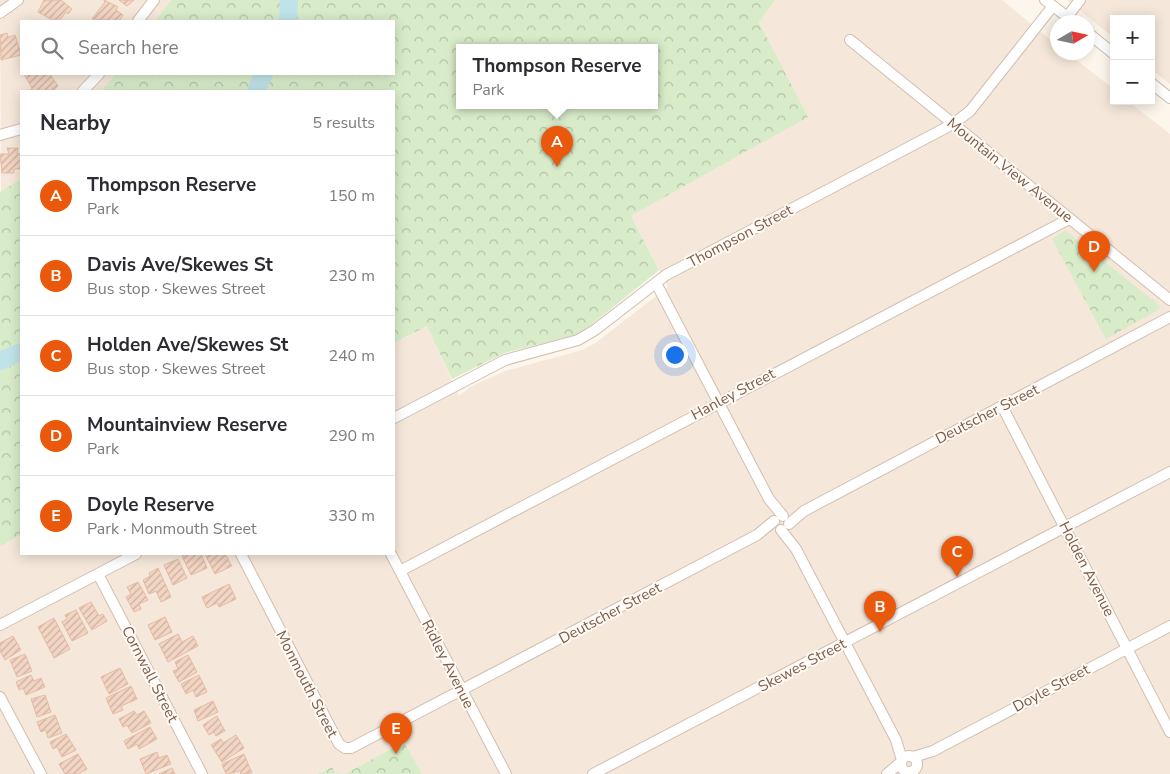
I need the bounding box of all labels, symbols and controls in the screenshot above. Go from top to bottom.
north arrow [1050,15,1095,60]
map controls [1110,15,1155,105]
button: + [1110,15,1155,60]
search box [20,20,395,75]
icon: search [38,34,66,62]
text: Search here [78,35,179,61]
popup [456,44,658,109]
text: Thompson Reserve [472,53,642,79]
button: − [1110,60,1155,105]
text: Park [472,79,504,101]
text: Nearby [40,109,110,137]
text: 5 results [313,112,375,134]
street label: Mountain View Avenue [943,113,1077,227]
pin: A [541,126,573,167]
text: Thompson Reserve [87,172,256,198]
text: A [50,185,62,207]
text: 150 m [328,185,375,207]
text: Park [87,198,119,220]
street label: Thompson Street [684,200,797,272]
pin: D [1078,231,1110,272]
text: Davis Ave/Skewes St [87,252,273,278]
text: B [50,265,62,287]
text: 230 m [328,265,375,287]
text: Bus stop · Skewes Street [87,278,265,300]
text: Holden Ave/Skewes St [87,332,288,358]
your location [662,342,688,368]
text: C [51,345,61,367]
text: 240 m [328,345,375,367]
text: Bus stop · Skewes Street [87,358,265,380]
street label: Hanley Street [687,363,779,425]
street label: Deutscher Street [932,379,1043,449]
text: Mountainview Reserve [87,412,287,438]
text: D [50,425,62,447]
text: 290 m [328,425,375,447]
text: Park [87,438,119,460]
text: Doyle Reserve [87,492,214,518]
text: E [51,505,61,527]
text: 330 m [328,505,375,527]
text: Park · Monmouth Street [87,518,257,540]
street label: Holden Avenue [1054,518,1120,620]
pin: C [941,536,973,577]
street label: Deutscher Street [555,577,665,648]
pin: B [864,591,896,632]
street label: Ridley Avenue [417,616,479,712]
street label: Cornwall Street [117,622,183,726]
street label: Monmouth Street [271,627,343,742]
street label: Skewes Street [755,633,850,697]
street label: Doyle Street [1009,659,1094,717]
pin: E [380,713,412,754]

